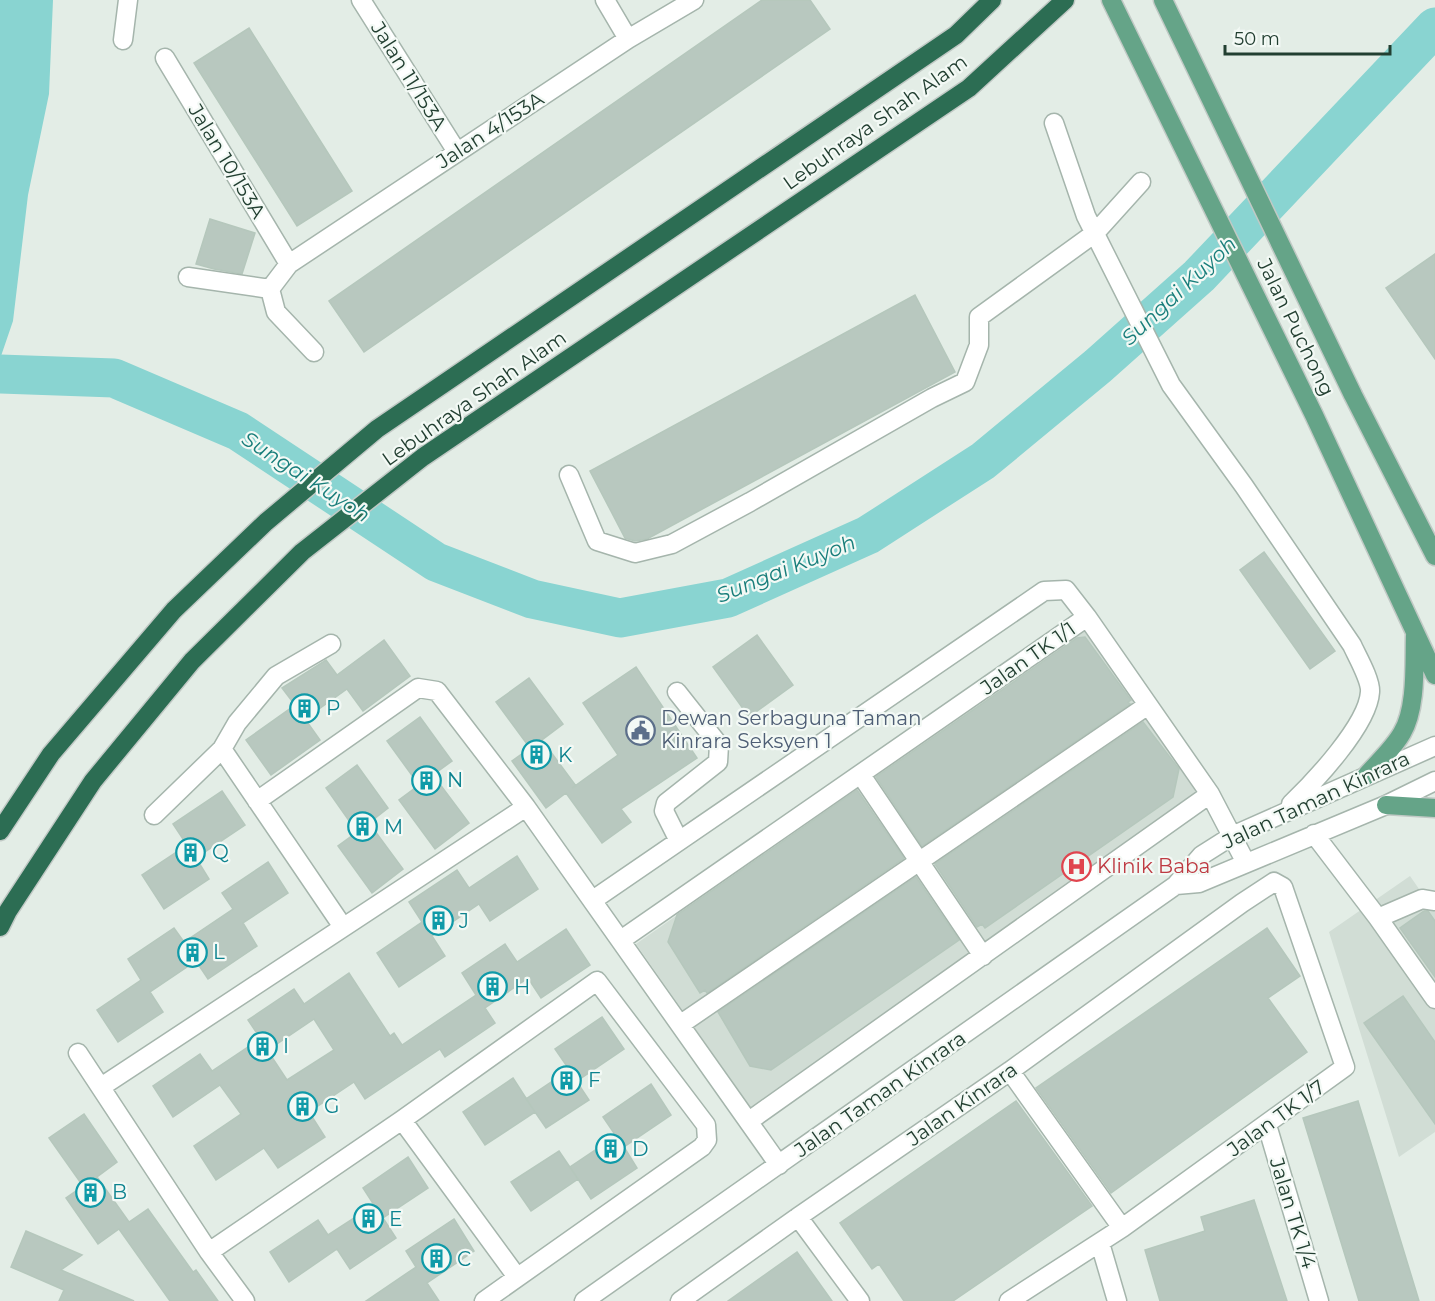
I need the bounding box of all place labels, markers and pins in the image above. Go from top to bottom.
building icon: P [289,692,321,724]
place label: P [326,696,340,720]
place label: Dewan Serbaguna Taman Kinrara Seksyen 1 [661,706,922,753]
public building icon: Dewan Serbaguna Taman Kinrara Seksyen 1 [624,714,656,746]
building icon: K [521,739,553,771]
place label: K [558,743,573,767]
building icon: N [410,764,442,796]
place label: N [447,768,463,792]
building icon: M [347,811,379,843]
place label: M [384,815,403,839]
building icon: Q [175,836,207,868]
place label: Q [212,840,229,864]
hospital icon: Klinik Baba [1060,850,1092,882]
place label: Klinik Baba [1097,854,1210,878]
building icon: J [422,905,454,937]
place label: J [458,909,469,933]
building icon: L [176,936,208,968]
place label: L [213,940,225,964]
building icon: H [477,971,509,1003]
place label: H [514,975,530,999]
building icon: I [246,1030,278,1062]
place label: I [283,1034,289,1058]
building icon: F [551,1064,583,1096]
place label: F [588,1068,601,1092]
building icon: G [287,1090,319,1122]
place label: G [324,1094,339,1118]
building icon: D [595,1133,627,1165]
place label: D [632,1137,649,1161]
building icon: B [75,1176,107,1208]
place label: B [112,1180,127,1204]
building icon: E [352,1203,384,1235]
place label: E [389,1207,402,1231]
building icon: C [420,1243,452,1275]
place label: C [457,1247,471,1271]

